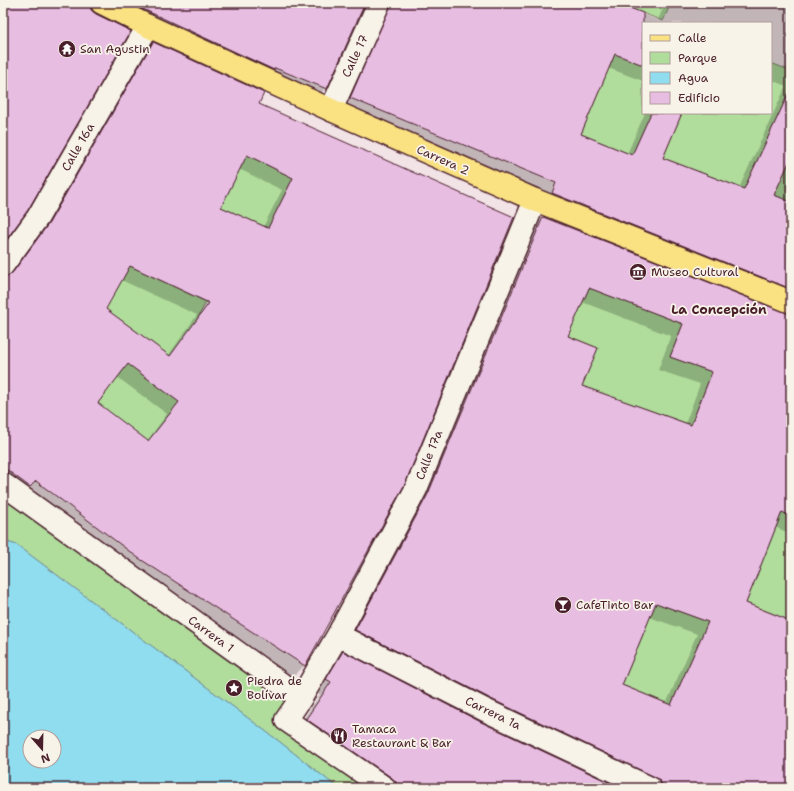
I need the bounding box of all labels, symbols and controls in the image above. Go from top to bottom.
legend [642,22,772,114]
text: Calle [678,30,707,46]
street label: Calle 17 [338,32,372,80]
temple icon: San Agustin [57,39,77,59]
place label: San Agustin [80,41,150,57]
text: Parque [678,50,717,66]
text: Agua [678,70,709,86]
text: Edificio [678,90,720,106]
street label: Calle 16a [58,120,98,174]
street label: Carrera 2 [414,141,472,179]
museum icon: Museo Cultural [628,262,648,282]
place label: Museo Cultural [651,264,739,280]
district label: La Concepción [671,301,767,318]
street label: Calle 17a [412,427,446,482]
bar icon: CafeTinto Bar [553,595,573,615]
place label: CafeTinto Bar [576,597,654,613]
street label: Carrera 1 [185,612,237,656]
place label: Piedra de Bolívar [247,673,302,703]
place icon: Piedra de Bolívar [224,678,244,698]
street label: Carrera 1a [463,693,524,734]
place label: Tamaca Restaurant & Bar [352,721,452,751]
restaurant icon: Tamaca Restaurant & Bar [329,726,349,746]
north arrow [22,729,62,769]
text: N [38,749,52,767]

